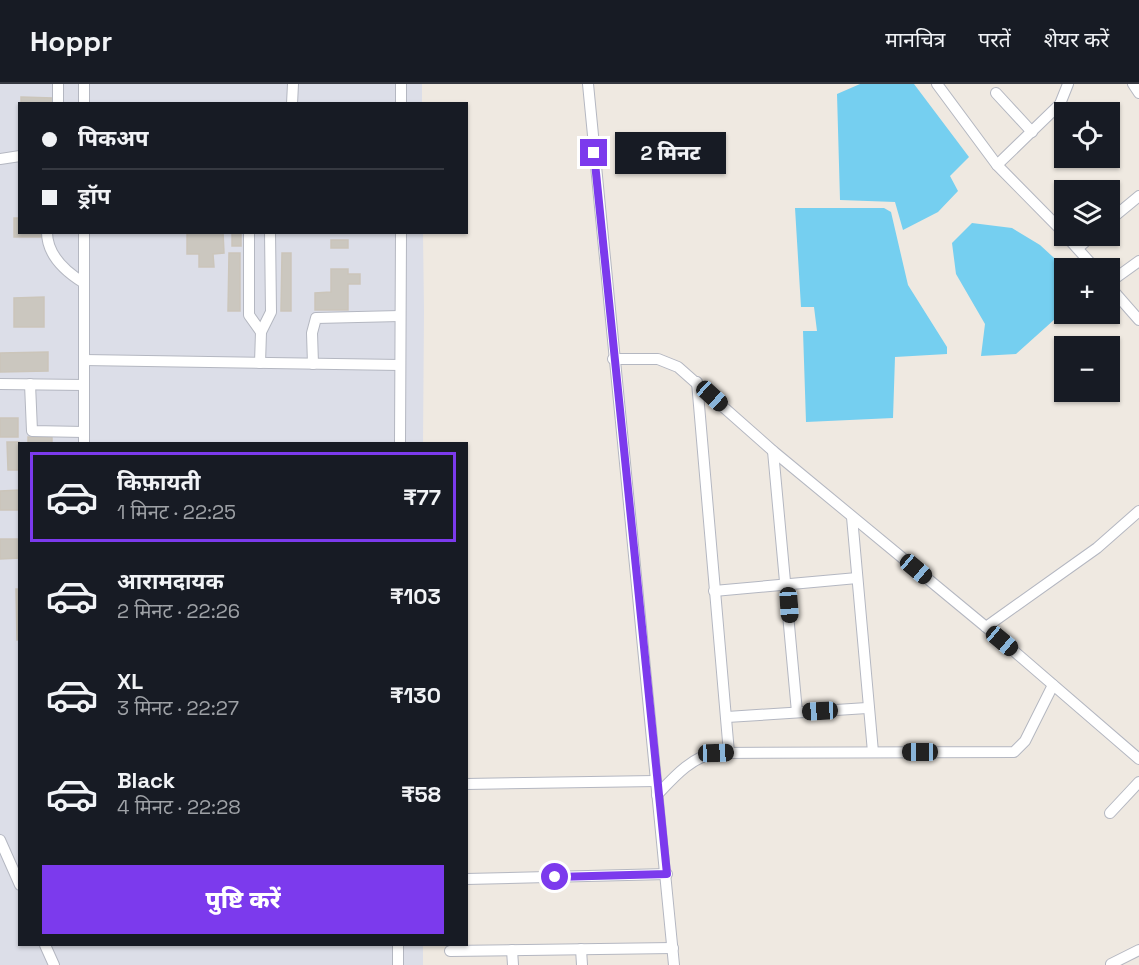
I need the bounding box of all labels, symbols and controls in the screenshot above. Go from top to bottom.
text: Hoppr [30,23,112,59]
text: मानचित्र [885,26,945,53]
text: परतें [978,26,1011,53]
text: शेयर करें [1044,26,1109,53]
map controls [1054,102,1120,402]
button: locate [1054,102,1120,168]
text: पिकअप [78,124,149,152]
callout: 2 मिनट [615,132,726,174]
route end [580,139,607,166]
text: 2 मिनट [640,140,701,166]
button: layers [1054,180,1120,246]
text: ड्रॉप [78,182,111,210]
button: + [1054,258,1120,324]
button: − [1054,336,1120,402]
car [693,377,731,415]
text: किफ़ायती [117,468,201,496]
icon: car [45,470,99,524]
text: ₹77 [403,483,441,511]
text: 1 मिनट · 22:25 [117,499,236,525]
car [896,551,936,587]
text: आरामदायक [117,567,224,595]
icon: car [45,569,99,623]
text: ₹103 [390,582,441,610]
car [779,586,799,624]
text: 2 मिनट · 22:26 [117,598,240,624]
car [982,623,1022,659]
text: XL [117,667,143,695]
icon: car [45,668,99,722]
text: ₹130 [390,681,441,709]
text: 3 मिनट · 22:27 [117,695,239,721]
car [802,701,838,721]
car [698,743,734,763]
car [902,743,938,761]
text: Black [117,766,175,794]
icon: car [45,767,99,821]
text: ₹58 [401,780,441,808]
text: 4 मिनट · 22:28 [117,794,241,820]
route start [541,863,568,890]
button: पुष्टि करें [42,865,444,934]

